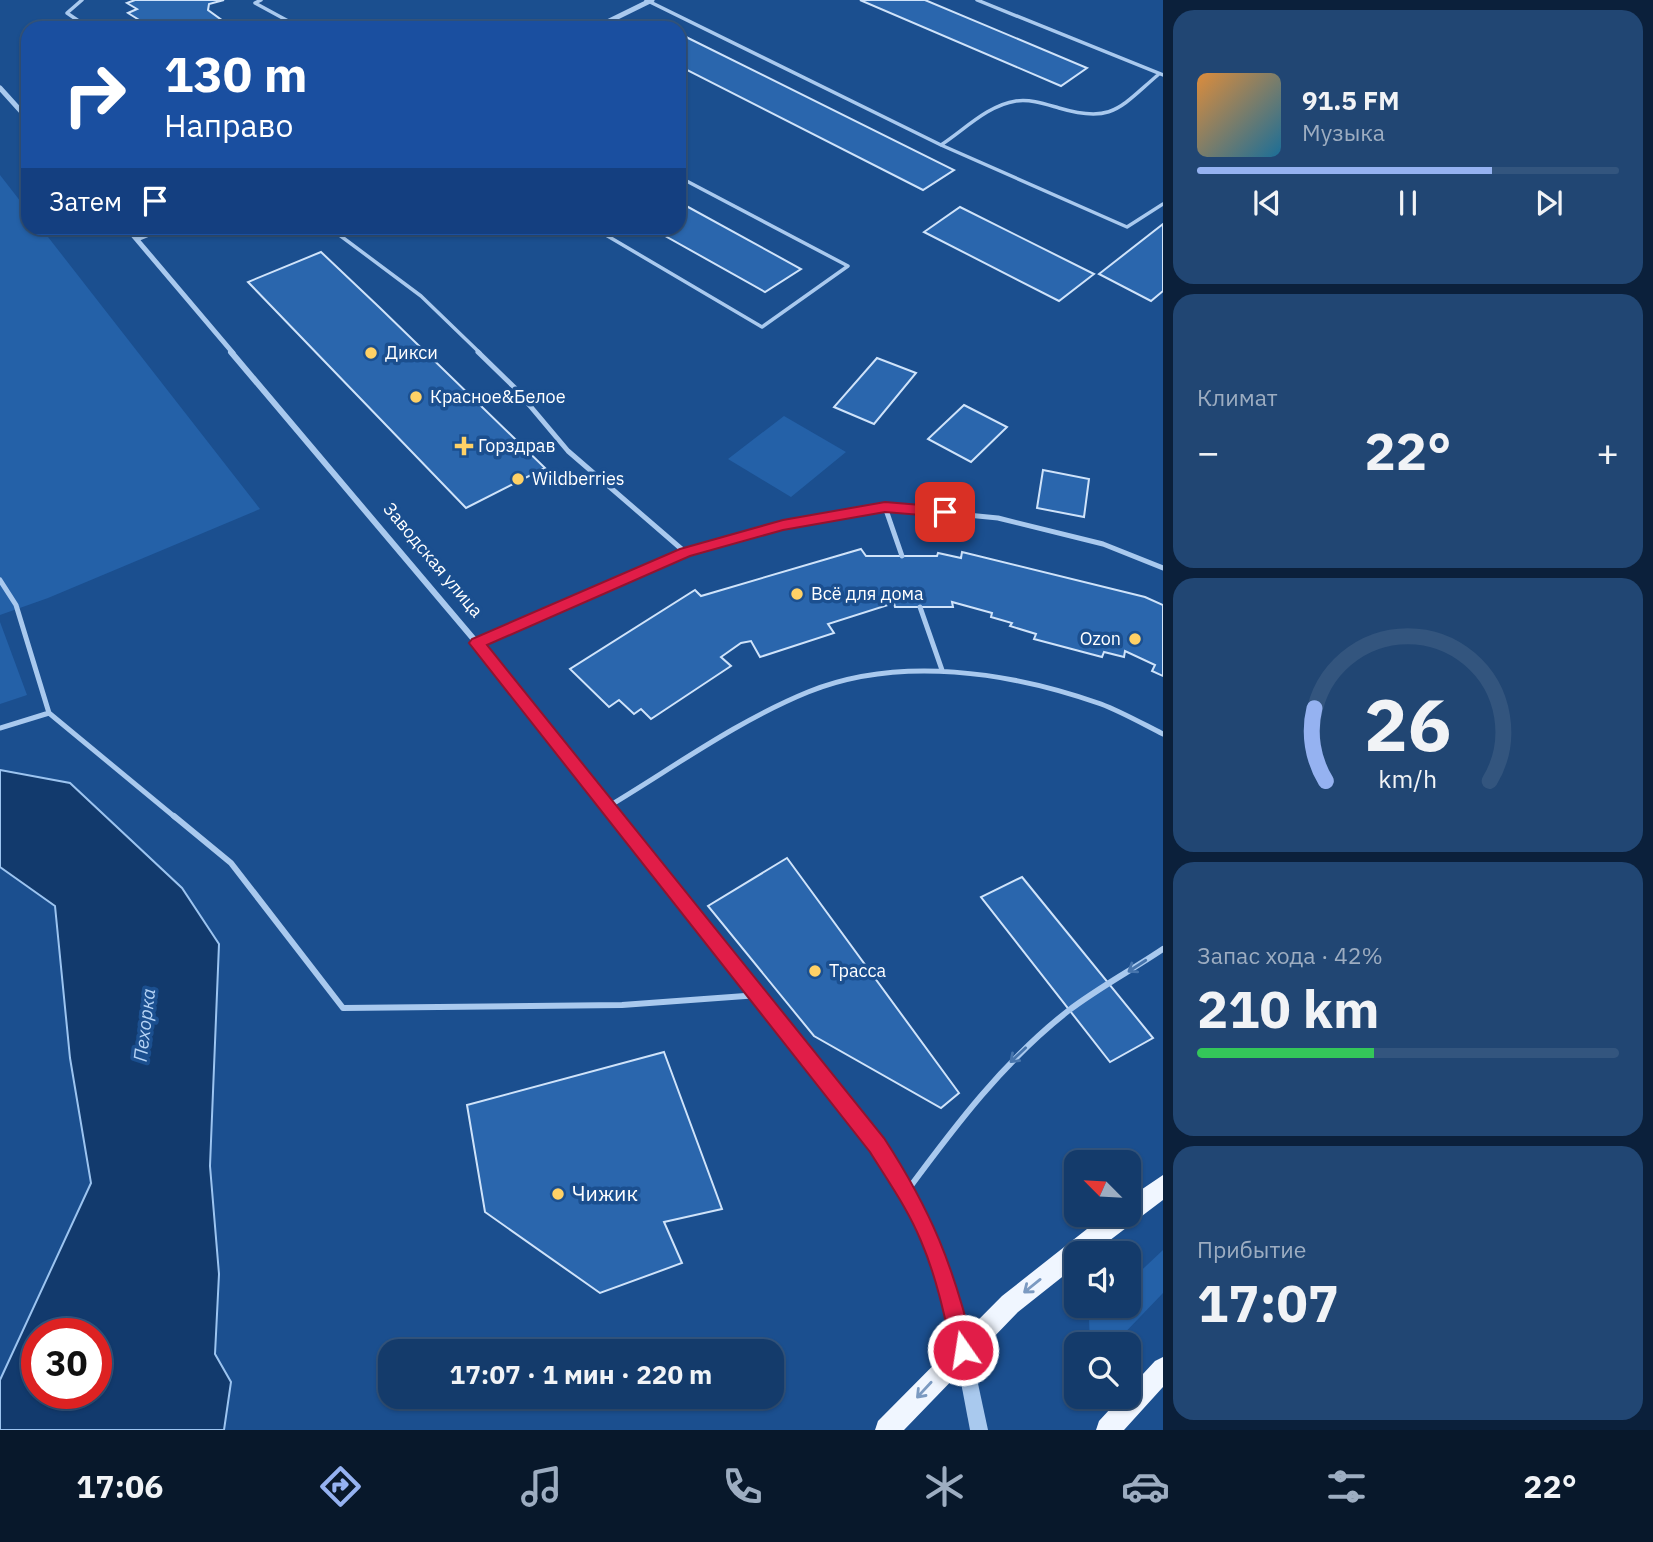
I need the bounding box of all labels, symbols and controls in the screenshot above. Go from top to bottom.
text: 130 m [164,42,308,105]
icon: right [49,49,140,140]
text: 91.5 FM [1302,83,1400,117]
text: Направо [164,104,293,146]
text: Музыка [1302,117,1385,147]
icon: arrive [136,182,174,220]
text: Затем [49,184,122,218]
icon: previous [1248,184,1286,222]
icon: pause [1389,184,1427,222]
icon: next [1530,184,1568,222]
place label: Дикси [385,341,438,364]
marker: Дикси [363,345,379,361]
text: Климат [1197,382,1278,412]
place label: Красное&Белое [430,385,566,408]
marker: Красное&Белое [408,389,424,405]
text: 22° [1365,417,1451,484]
text: − [1197,427,1220,476]
text: + [1596,427,1619,476]
place label: Горздрав [478,434,556,457]
marker: Горздрав [456,438,472,454]
place label: Wildberries [532,467,625,490]
marker: Wildberries [510,471,526,487]
pin [915,482,975,542]
icon: arrive [926,493,964,531]
street label: Заводская улица [379,497,488,622]
place label: Всё для дома [811,582,924,605]
marker: Всё для дома [789,586,805,602]
place label: Ozon [1080,627,1121,650]
marker: Ozon [1127,631,1143,647]
text: 26 [1364,676,1452,771]
text: km/h [1379,762,1437,795]
text: Запас хода · 42% [1197,940,1383,970]
place label: Трасса [829,959,887,982]
one-way arrow [1128,959,1147,974]
marker: Трасса [807,963,823,979]
text: 210 km [1197,975,1379,1042]
water label: Пехорка [128,987,160,1063]
one-way arrow [1009,1047,1027,1063]
north arrow [1064,1150,1141,1227]
map controls [1064,1150,1141,1409]
place label: Чижик [572,1179,638,1207]
marker: Чижик [550,1186,566,1202]
text: Прибытие [1197,1234,1306,1264]
button: sound [1064,1241,1141,1318]
text: 17:07 [1197,1269,1339,1336]
one-way arrow [1024,1279,1042,1294]
position arrow [926,1313,1000,1387]
speed limit sign: 30 [21,1318,112,1409]
button: search [1064,1332,1141,1409]
text: 17:07 · 1 мин · 220 m [450,1357,712,1391]
one-way arrow [916,1381,933,1398]
icon: directions [316,1462,365,1511]
icon: music [517,1462,566,1511]
icon: phone [718,1462,767,1511]
icon: climate [920,1462,969,1511]
icon: car [1121,1462,1170,1511]
icon: filters [1322,1462,1371,1511]
text: 17:06 [76,1465,164,1507]
text: 22° [1523,1465,1577,1507]

